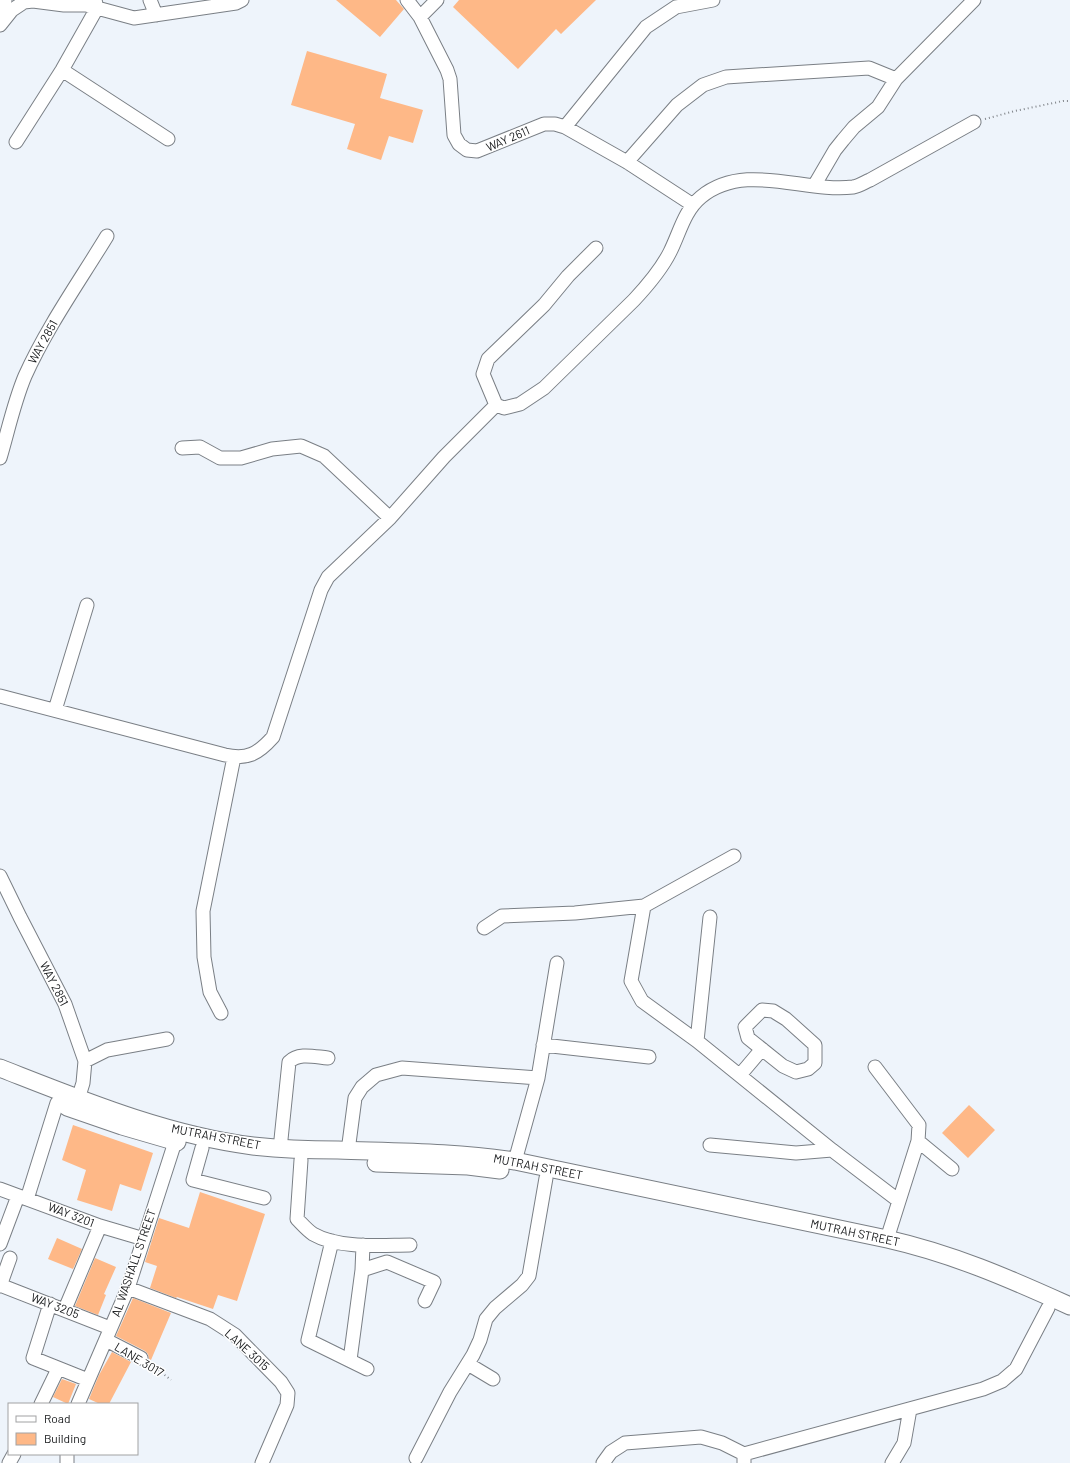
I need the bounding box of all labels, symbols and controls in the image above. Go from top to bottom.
street label: WAY 2611 [484,123,531,153]
street label: WAY 2851 [24,317,60,366]
street label: WAY 2851 [38,959,72,1008]
street label: MUTRAH STREET [170,1120,262,1152]
street label: MUTRAH STREET [492,1150,584,1182]
street label: WAY 3201 [46,1199,96,1229]
street label: AL WASHALL STREET [108,1207,158,1319]
street label: MUTRAH STREET [809,1216,901,1248]
street label: WAY 3205 [29,1289,81,1321]
street label: LANE 3015 [222,1326,273,1373]
street label: LANE 3017 [112,1339,167,1379]
legend [8,1403,138,1455]
text: Road [44,1411,71,1425]
text: Building [44,1431,86,1445]

